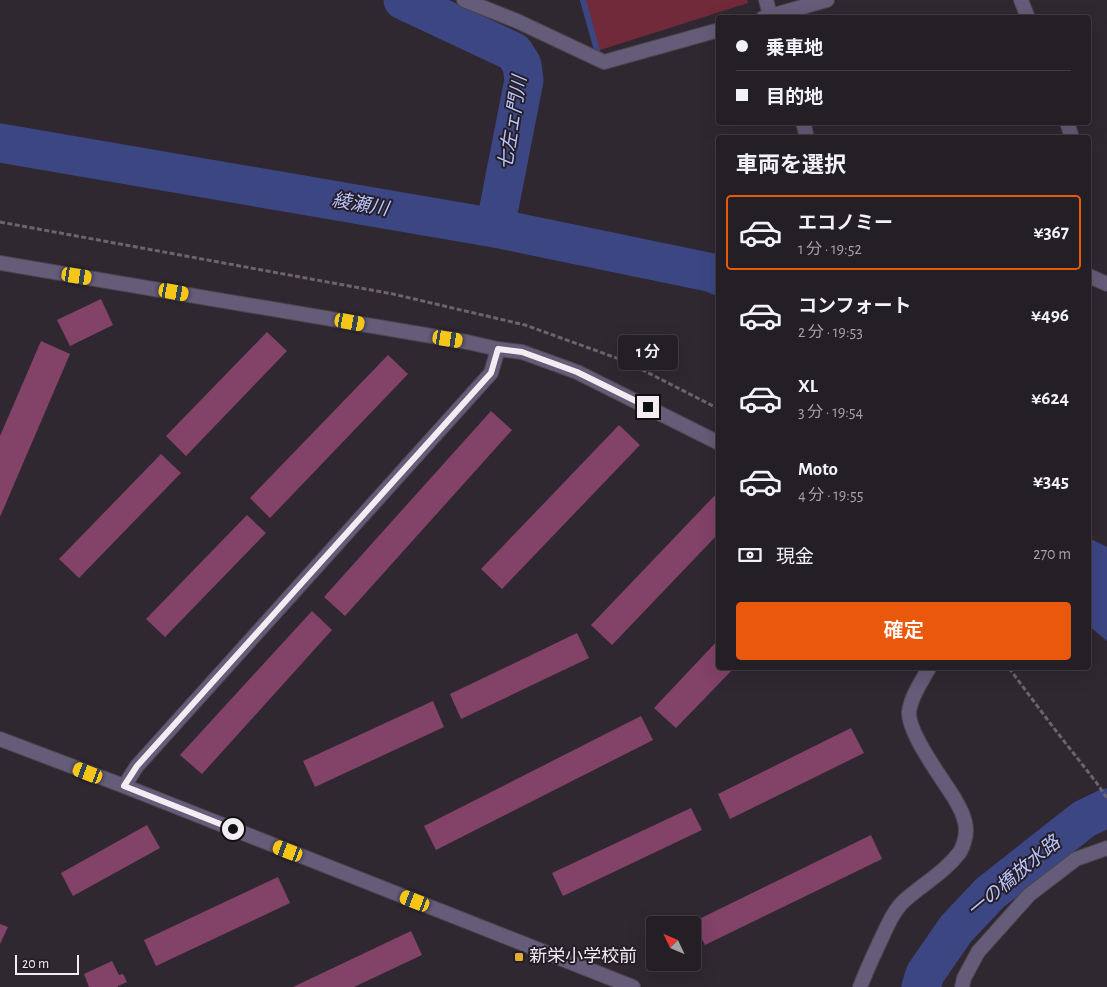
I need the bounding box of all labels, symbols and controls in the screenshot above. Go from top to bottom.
text: 乗車地 [766,39,823,58]
water label: 七左ェ門川 [495,72,530,171]
text: 目的地 [766,88,823,107]
text: 車両を選択 [736,154,846,176]
water label: 綾瀬川 [330,190,392,220]
icon: car [738,210,783,255]
text: エコノミー [798,214,893,233]
text: ¥367 [1033,223,1069,242]
text: 1 分 · 19:52 [798,241,862,257]
car [61,266,92,286]
car [157,282,190,302]
icon: car [738,293,783,338]
text: コンフォート [798,297,911,316]
text: ¥496 [1031,306,1069,325]
car [333,312,366,332]
text: 2 分 · 19:53 [798,324,863,340]
car [432,329,463,349]
callout: 1 分 [618,334,678,370]
text: 1 分 [636,344,660,360]
icon: car [738,376,783,421]
text: XL [798,377,818,396]
text: ¥624 [1031,389,1069,408]
route end [637,396,659,418]
text: 3 分 · 19:54 [798,404,863,420]
icon: car [738,459,783,504]
text: Moto [798,460,838,479]
text: ¥345 [1033,472,1069,491]
text: 4 分 · 19:55 [798,487,863,503]
icon: cash [736,541,764,569]
text: 270 m [1033,546,1071,562]
text: 現金 [776,548,814,567]
button: 確定 [736,602,1071,660]
car [71,761,104,785]
route start [222,818,244,840]
water label: 一の橋放水路 [964,831,1065,921]
car [271,839,304,863]
car [398,889,431,913]
north arrow [646,916,701,971]
map controls [646,916,701,971]
place label: 新栄小学校前 [529,946,637,966]
marker: 新栄小学校前 [513,951,525,963]
scale bar [15,952,79,975]
text: 20 m [22,957,49,971]

